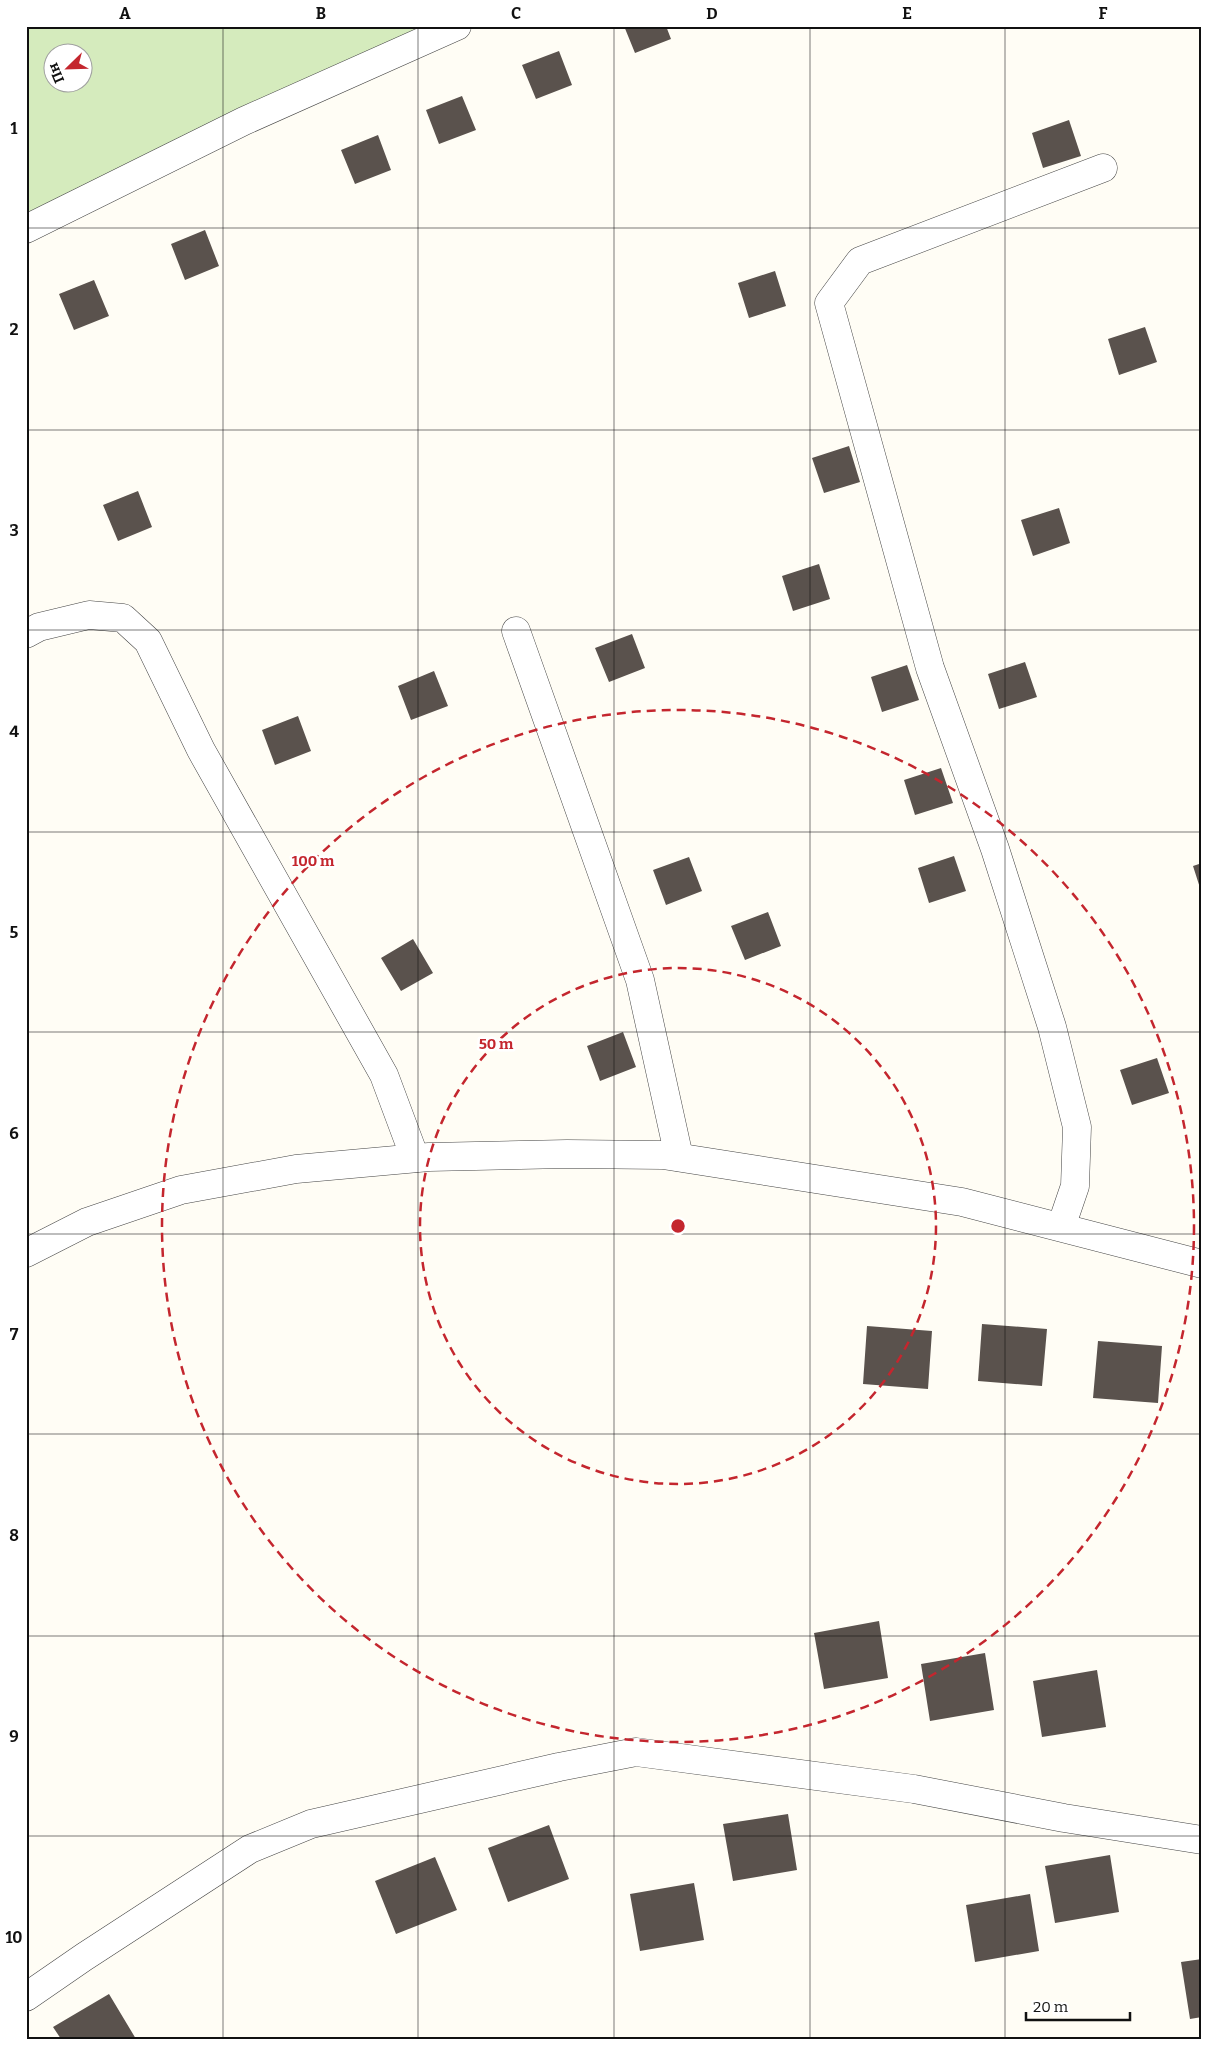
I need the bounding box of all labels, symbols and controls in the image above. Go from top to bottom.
text: A [119,4,131,23]
text: B [316,4,326,23]
text: C [511,4,521,23]
text: D [706,4,718,23]
text: E [902,4,912,23]
text: F [1099,4,1108,23]
north arrow [42,42,92,92]
text: Пн [45,60,68,86]
text: 1 [11,119,18,138]
text: 2 [9,320,19,339]
text: 3 [9,521,19,540]
text: 4 [9,722,19,741]
text: 100 m [292,852,335,870]
text: 5 [10,923,19,942]
text: 50 m [479,1035,514,1053]
text: 6 [9,1124,19,1143]
centre of rings [669,1217,687,1235]
text: 7 [10,1325,19,1344]
text: 8 [9,1526,19,1545]
text: 9 [9,1727,19,1746]
text: 10 [5,1928,23,1947]
scale bar [1026,1990,1129,2022]
text: 20 m [1033,1998,1069,2016]

